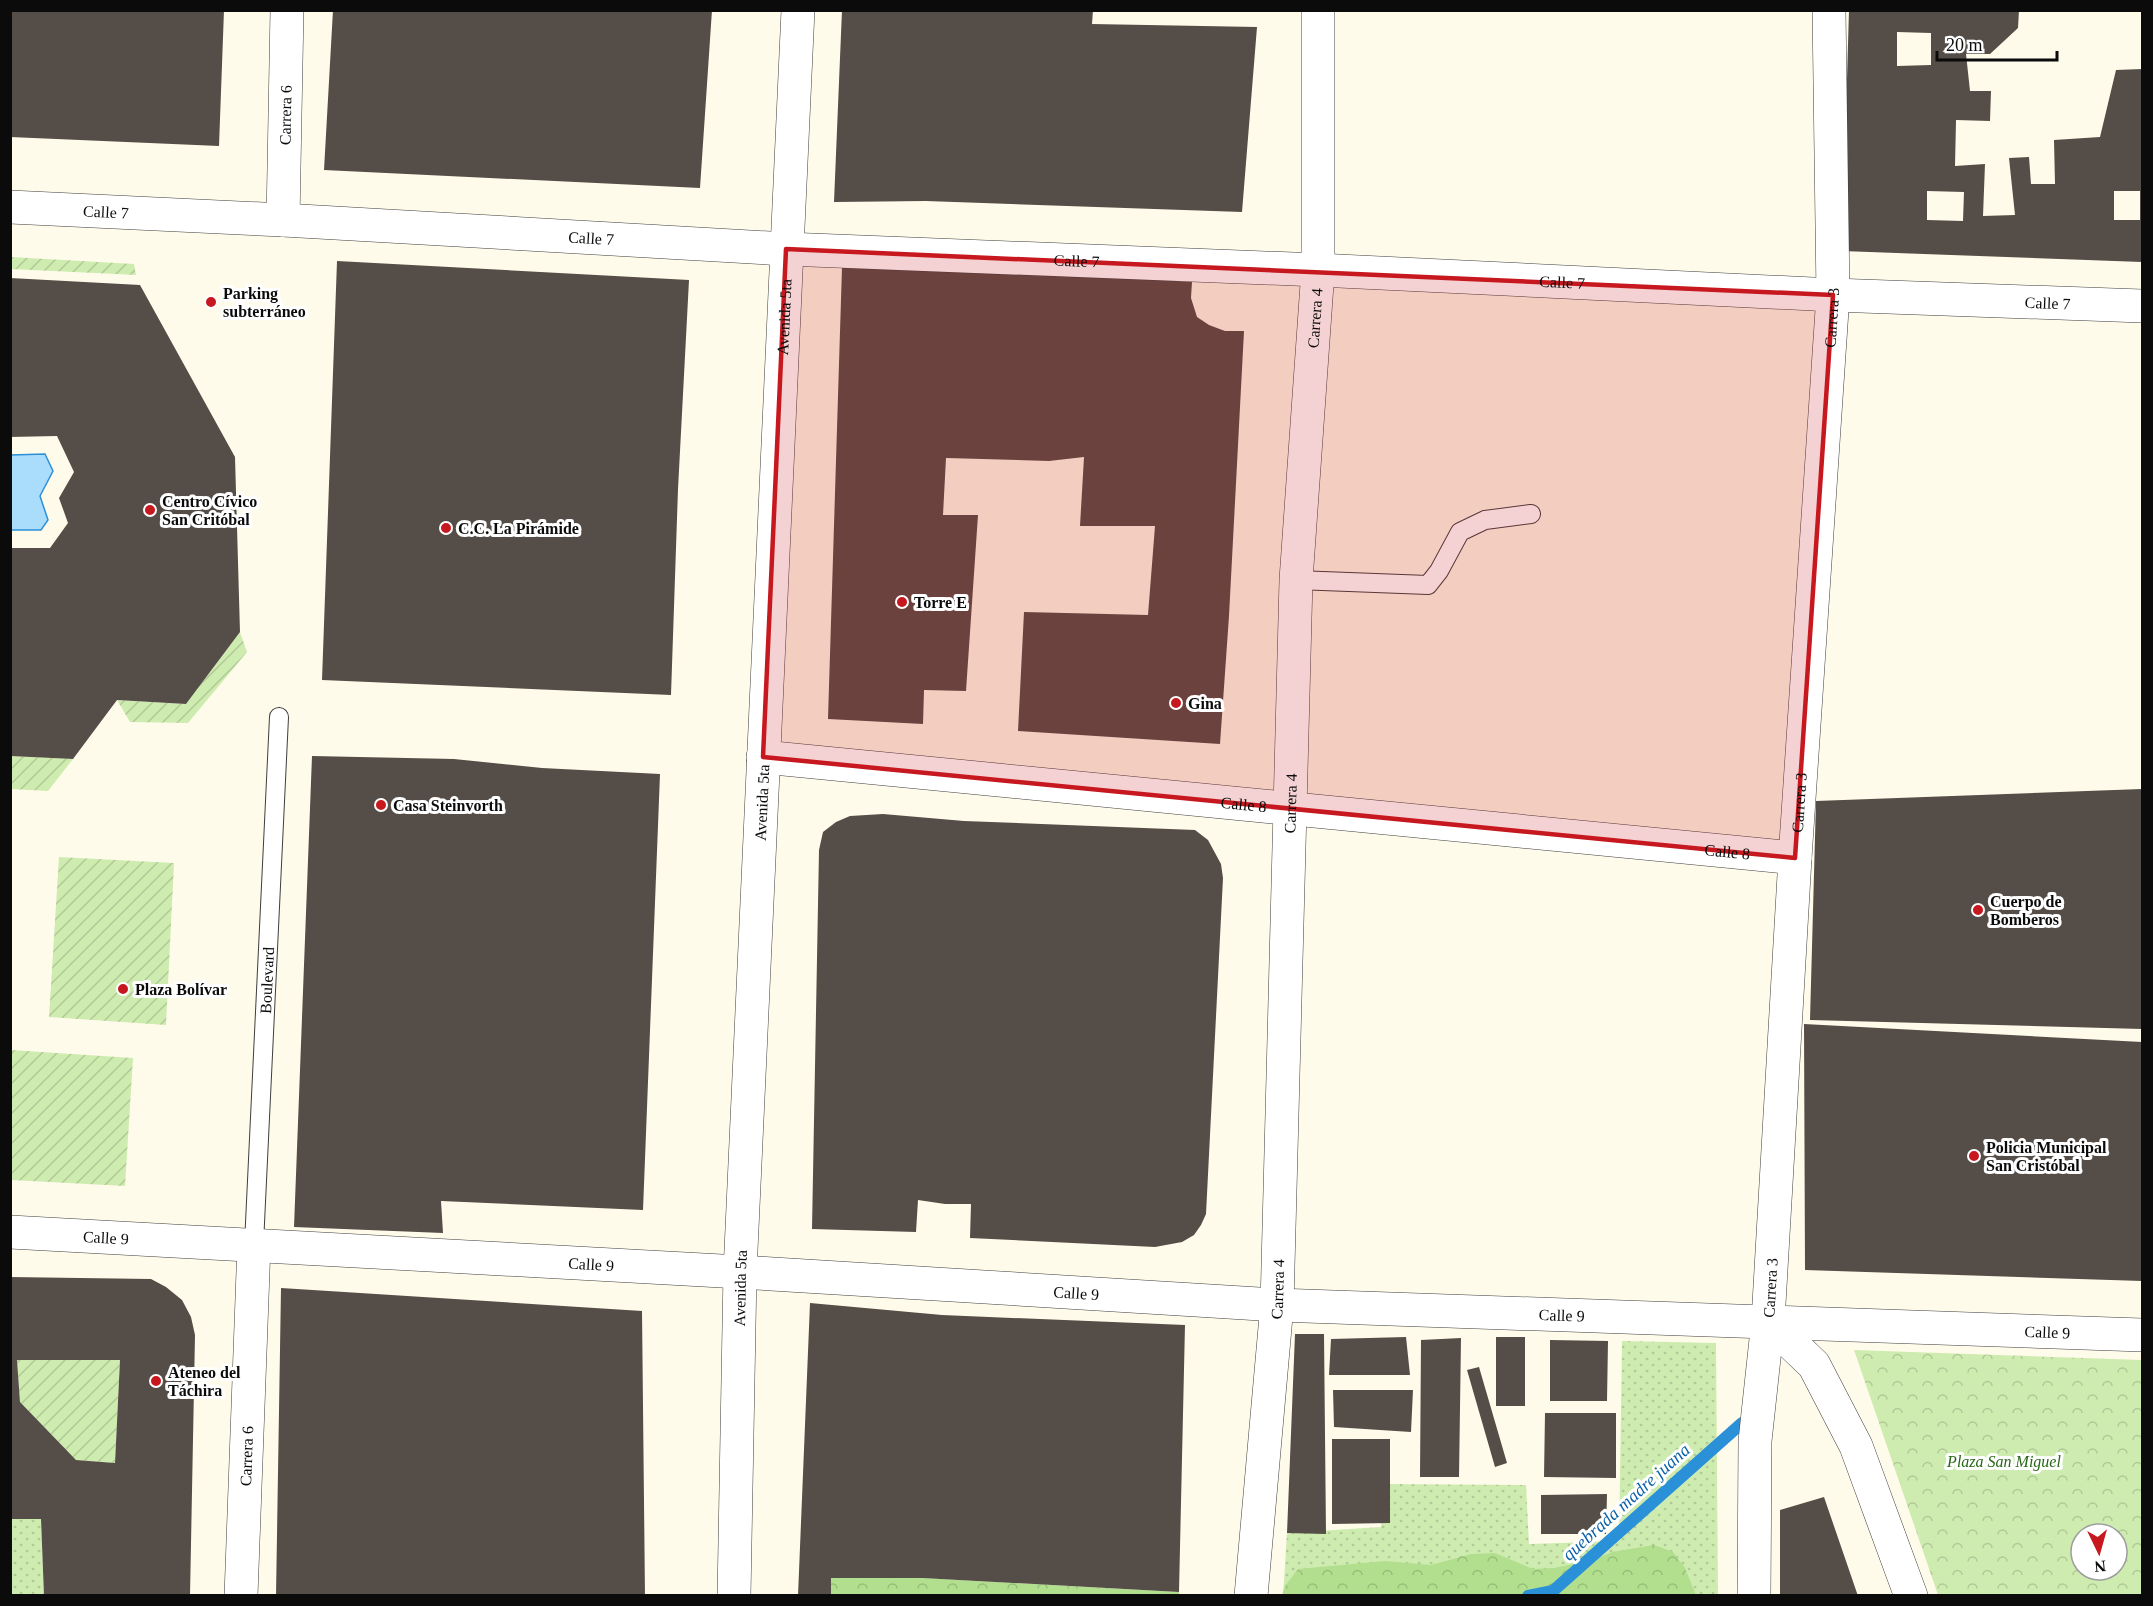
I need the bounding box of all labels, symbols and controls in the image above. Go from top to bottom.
scale bar [1937,24,2057,62]
text: 20 m [1946,35,1983,55]
street label: Carrera 6 [276,85,295,145]
street label: Calle 7 [83,202,129,222]
street label: Calle 7 [568,228,614,248]
street label: Calle 7 [1053,252,1100,270]
street label: Calle 7 [1539,273,1585,292]
street label: Avenida 5ta [774,278,795,356]
place label: Parking subterráneo [223,285,306,320]
street label: Carrera 4 [1304,288,1326,349]
street label: Carrera 3 [1821,288,1842,348]
street label: Calle 7 [2024,294,2071,312]
marker: Parking subterráneo [204,295,218,309]
place label: Centro Cívico San Critóbal [162,493,257,528]
marker: Centro Cívico San Critóbal [143,503,157,517]
place label: C.C. La Pirámide [458,520,579,537]
marker: C.C. La Pirámide [439,521,453,535]
place label: Torre E [914,594,967,611]
marker: Torre E [895,595,909,609]
place label: Gina [1188,695,1222,712]
marker: Gina [1169,696,1183,710]
street label: Avenida 5ta [752,764,772,841]
street label: Carrera 3 [1789,772,1810,833]
street label: Carrera 4 [1281,773,1300,834]
street label: Calle 8 [1220,794,1267,815]
place label: Casa Steinvorth [393,797,503,814]
marker: Casa Steinvorth [374,798,388,812]
street label: Calle 8 [1704,841,1751,863]
place label: Cuerpo de Bomberos [1990,893,2062,928]
marker: Cuerpo de Bomberos [1971,903,1985,917]
street label: Boulevard [257,947,277,1014]
place label: Plaza Bolívar [135,981,227,998]
marker: Plaza Bolívar [116,982,130,996]
place label: Policia Municipal San Cristóbal [1986,1139,2107,1174]
marker: Policia Municipal San Cristóbal [1967,1149,1981,1163]
street label: Calle 9 [82,1228,129,1247]
street label: Avenida 5ta [731,1249,750,1327]
street label: Calle 9 [568,1255,614,1274]
street label: Carrera 3 [1760,1257,1781,1318]
street label: Carrera 4 [1268,1259,1287,1320]
street label: Calle 9 [1053,1283,1100,1303]
street label: Calle 9 [1539,1306,1585,1325]
street label: Calle 9 [2024,1323,2071,1342]
place label: Ateneo del Táchira [168,1364,241,1399]
marker: Ateneo del Táchira [149,1374,163,1388]
street label: Carrera 6 [237,1426,256,1486]
water label: quebrada madre juana [1558,1440,1694,1564]
park label: Plaza San Miguel [1946,1453,2061,1471]
north arrow [2069,1522,2129,1582]
text: N [2093,1557,2107,1575]

